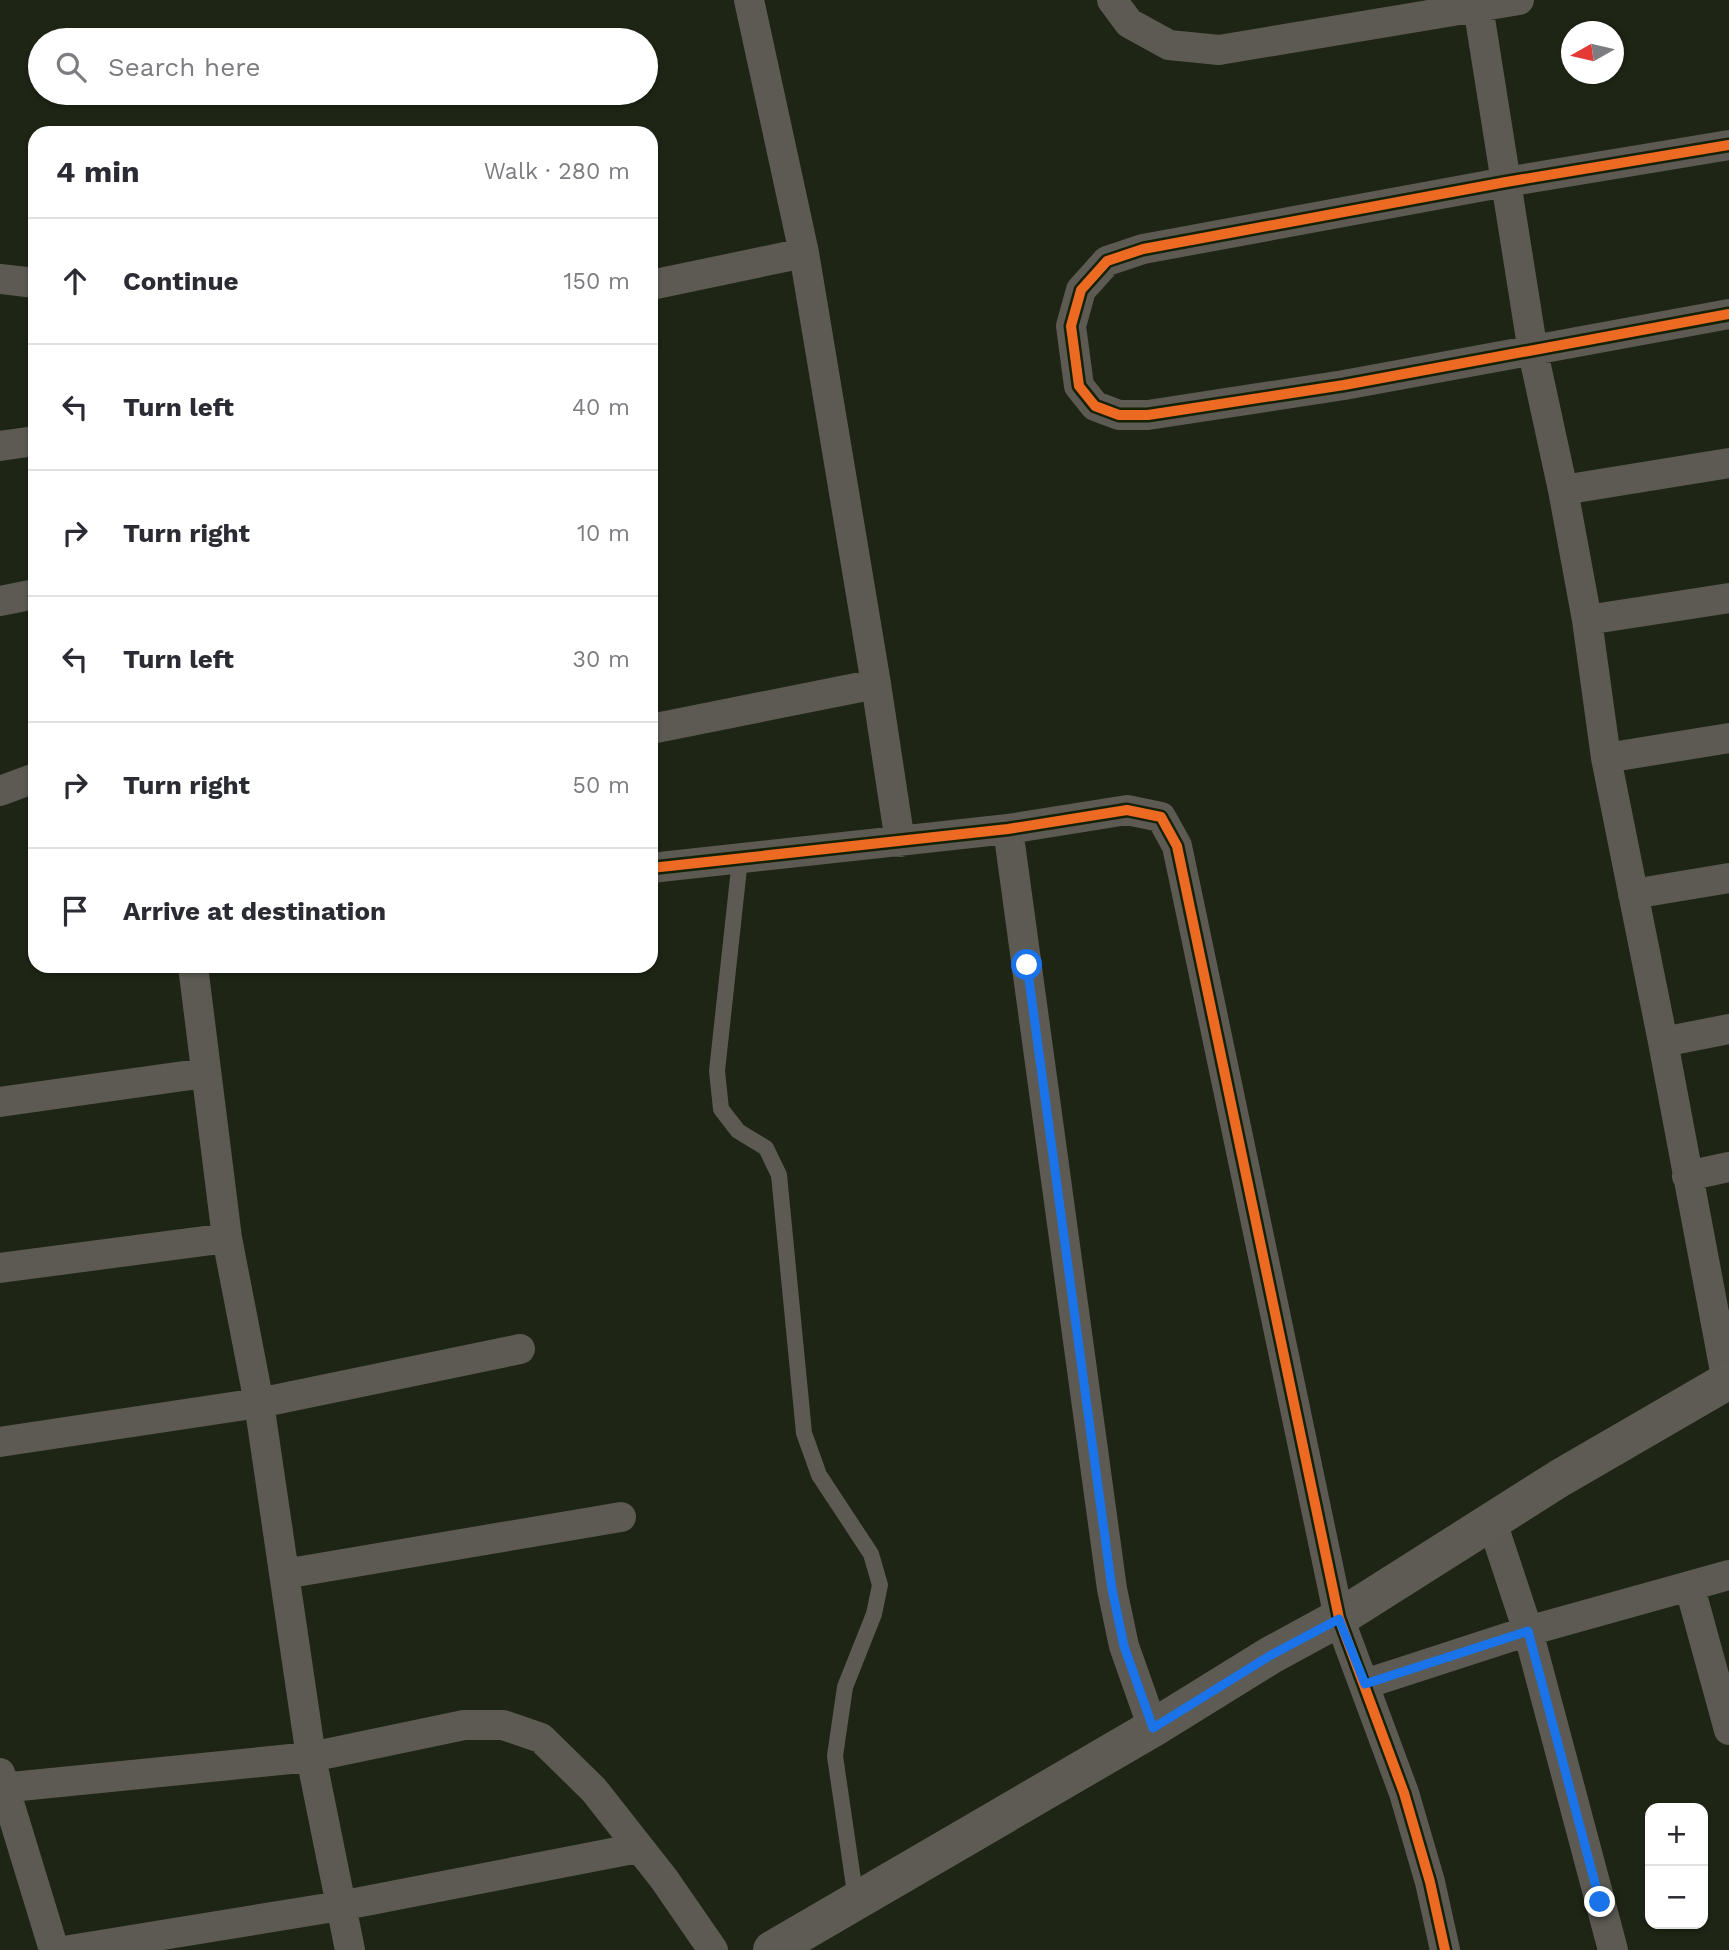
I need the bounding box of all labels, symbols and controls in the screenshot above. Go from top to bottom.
north arrow [1561,21,1624,84]
search box [28,28,658,105]
icon: search [52,48,90,86]
text: Search here [108,52,260,82]
text: 4 min [56,154,140,189]
text: Walk · 280 m [484,158,630,185]
icon: ahead [56,262,94,300]
text: Continue [123,266,239,296]
text: 150 m [564,268,630,295]
icon: left [56,388,94,426]
text: Turn left [123,392,234,422]
text: 40 m [572,394,630,421]
icon: right [56,514,94,552]
text: Turn right [123,518,250,548]
text: 10 m [577,520,630,547]
icon: left [56,640,94,678]
text: Turn left [123,644,234,674]
text: 30 m [573,646,630,673]
icon: right [56,766,94,804]
text: Turn right [123,770,250,800]
text: 50 m [573,772,630,799]
icon: arrive [56,892,94,930]
text: Arrive at destination [123,896,386,926]
route start [1011,949,1042,980]
map controls [1645,1803,1708,1929]
button: + [1645,1803,1708,1866]
button: − [1645,1866,1708,1929]
route end [1584,1886,1615,1917]

